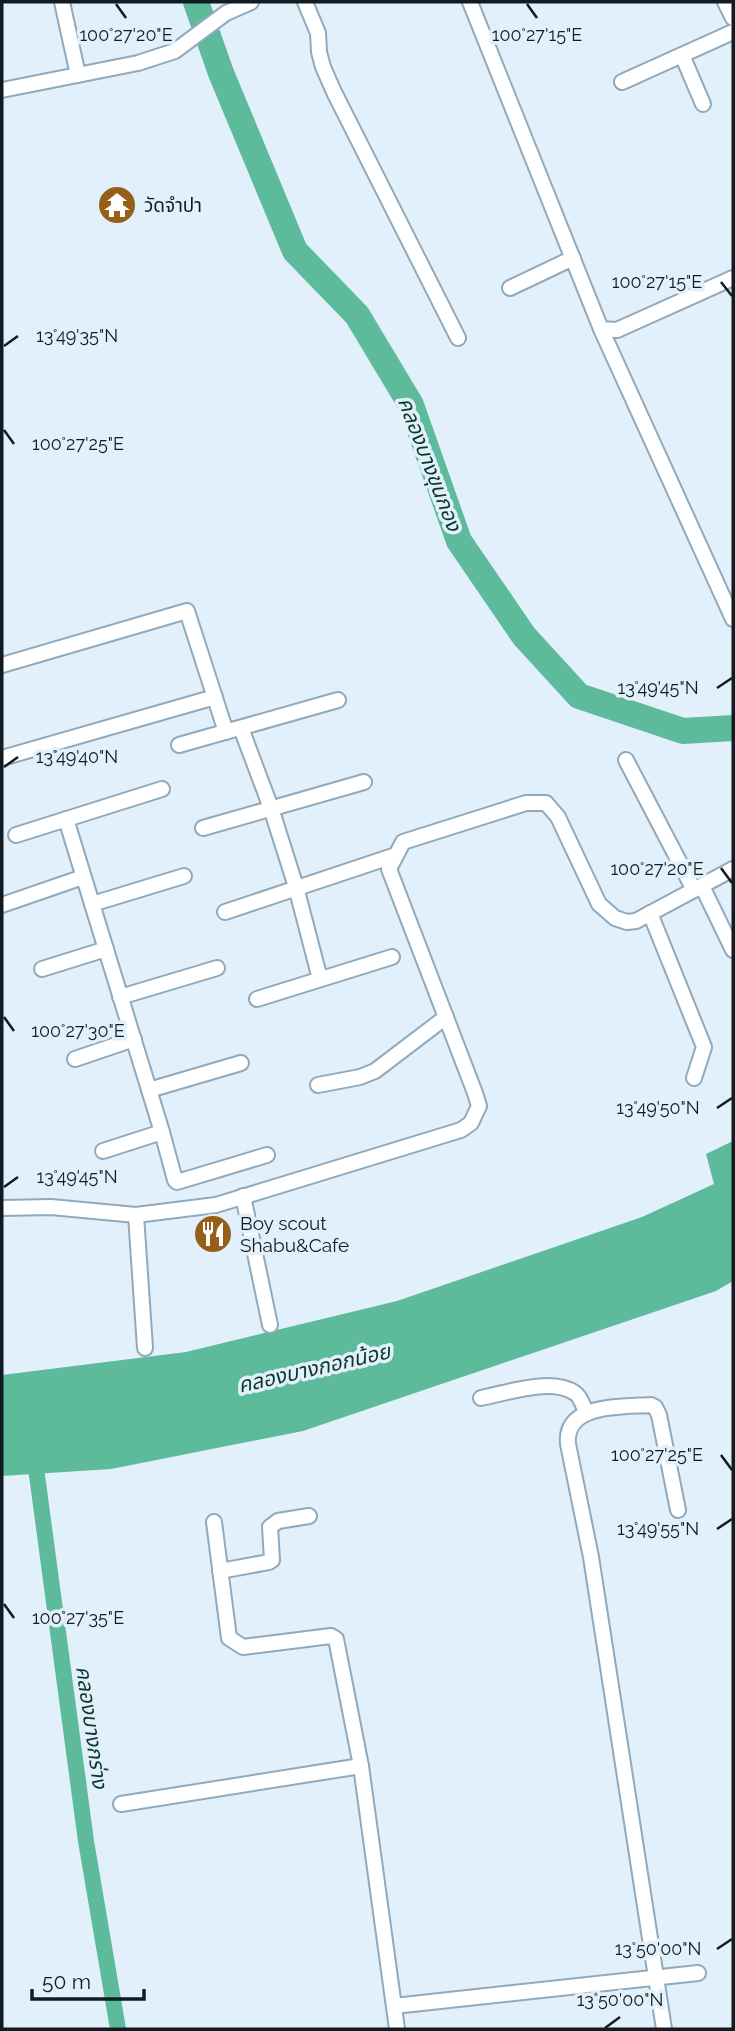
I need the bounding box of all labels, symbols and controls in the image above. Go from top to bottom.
text: 100°27'20"E [79,24,173,45]
text: 100°27'15"E [492,24,582,45]
temple icon: วัดจําปา [96,184,138,226]
place label: วัดจําปา [144,194,202,216]
text: 100°27'15"E [612,271,702,292]
text: 13°49'35"N [36,325,118,346]
water label: คลองบางขุนกอง [392,394,468,536]
text: 100°27'25"E [32,433,124,454]
text: 13°49'45"N [617,677,699,698]
text: 13°49'40"N [36,746,118,767]
text: 100°27'20"E [610,858,704,879]
text: 100°27'30"E [31,1020,125,1041]
text: 13°49'50"N [616,1097,700,1118]
text: 13°49'45"N [36,1166,118,1187]
place label: Boy scout Shabu&Cafe [240,1212,349,1256]
restaurant icon: Boy scout Shabu&Cafe [192,1213,234,1255]
water label: คลองบางกอกน้อย [235,1338,394,1398]
text: 100°27'25"E [611,1444,703,1465]
text: 13°49'55"N [617,1518,699,1539]
text: 100°27'35"E [32,1607,124,1628]
water label: คลองบางกร่าง [71,1664,113,1792]
text: 13°50'00"N [615,1938,701,1959]
scale bar [32,1958,144,2002]
text: 50 m [42,1969,91,1994]
text: 13°50'00"N [577,1989,663,2010]

